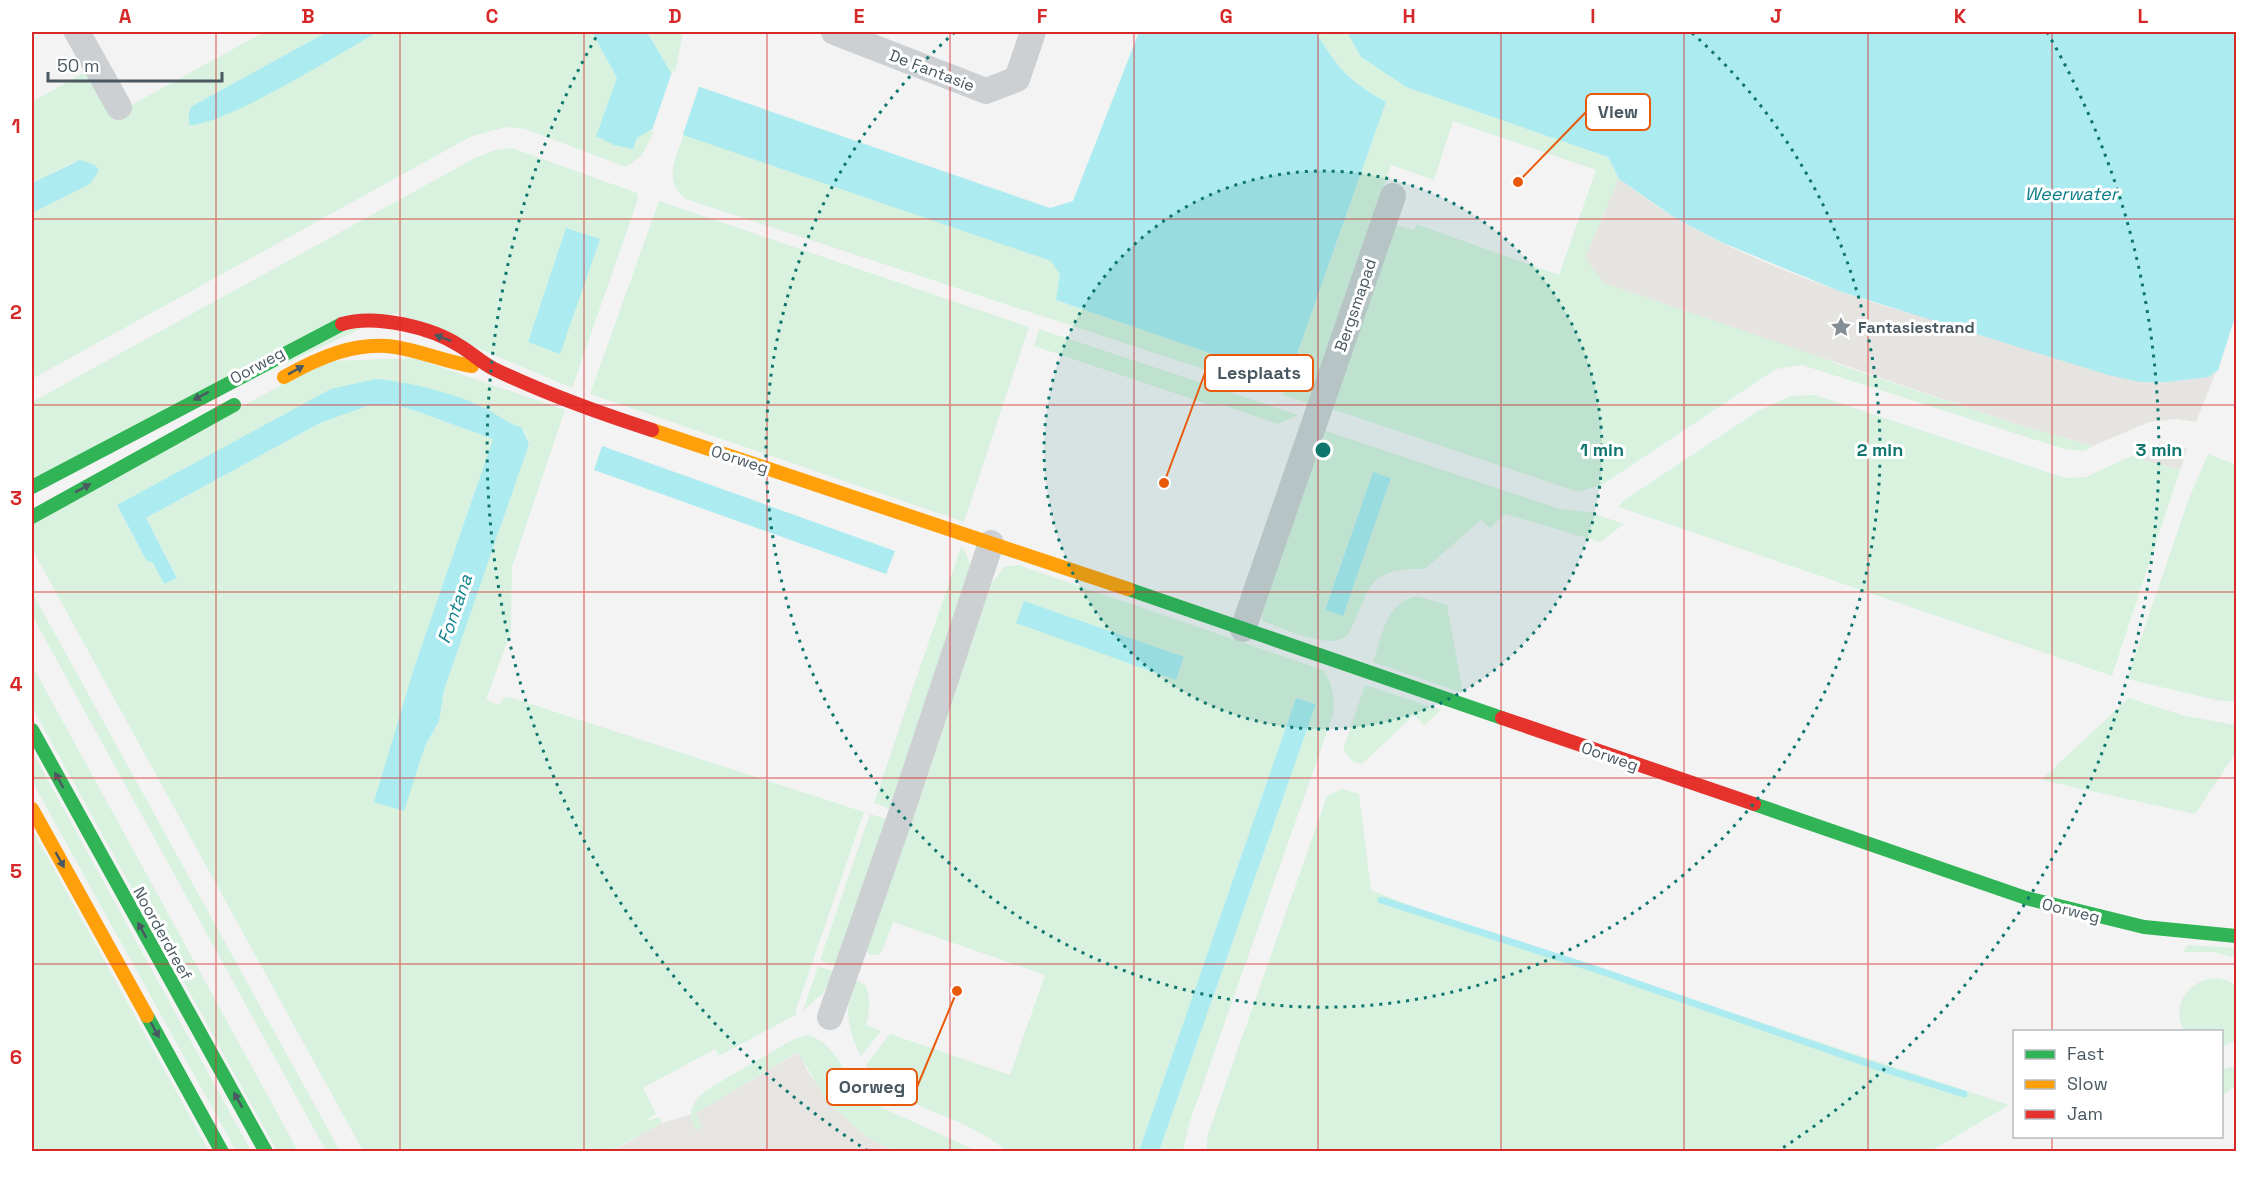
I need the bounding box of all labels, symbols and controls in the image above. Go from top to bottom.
text: A [119,3,132,29]
text: B [301,3,315,29]
text: C [486,3,499,29]
text: D [668,3,682,29]
text: E [853,3,865,29]
text: F [1037,3,1048,29]
text: G [1219,3,1233,29]
text: H [1402,3,1416,29]
text: I [1590,3,1596,29]
text: J [1770,3,1782,29]
text: K [1954,3,1967,29]
text: L [2138,3,2149,29]
scale bar [48,45,222,83]
street label: De Fantasie [886,45,977,96]
text: 50 m [57,54,99,77]
callout: View [1586,94,1650,130]
text: View [1598,100,1638,123]
text: 1 [11,113,21,139]
water label: Weerwater [2024,182,2120,205]
street label: Bergsmapad [1330,256,1381,354]
text: 2 [10,299,22,325]
place icon: Fantasiestrand [1829,315,1853,339]
place label: Fantasiestrand [1858,317,1975,338]
one-way arrow [433,333,451,343]
street label: Oorweg [226,342,288,389]
callout: Lesplaats [1205,355,1313,391]
text: Lesplaats [1217,361,1301,384]
one-way arrow [287,365,304,375]
one-way arrow [192,391,210,401]
text: 1 min [1580,438,1624,461]
text: 2 min [1857,438,1903,461]
text: 3 min [2136,438,2182,461]
street label: Oorweg [709,440,771,479]
centre of rings [1313,440,1333,460]
one-way arrow [74,483,91,493]
text: 3 [10,485,22,511]
water label: Fontana [432,571,477,646]
text: 4 [10,671,23,697]
street label: Oorweg [1579,737,1641,776]
one-way arrow [54,771,64,788]
one-way arrow [55,852,65,869]
text: 5 [10,858,22,884]
street label: Noorderdreef [128,883,197,984]
street label: Oorweg [2040,893,2102,928]
one-way arrow [137,922,148,938]
one-way arrow [150,1022,160,1039]
legend [2013,1030,2223,1138]
text: Fast [2067,1042,2104,1065]
text: 6 [10,1044,22,1070]
callout: Oorweg [827,1069,917,1105]
text: Slow [2067,1072,2108,1095]
text: Oorweg [839,1075,905,1098]
one-way arrow [233,1092,243,1109]
text: Jam [2067,1102,2103,1125]

